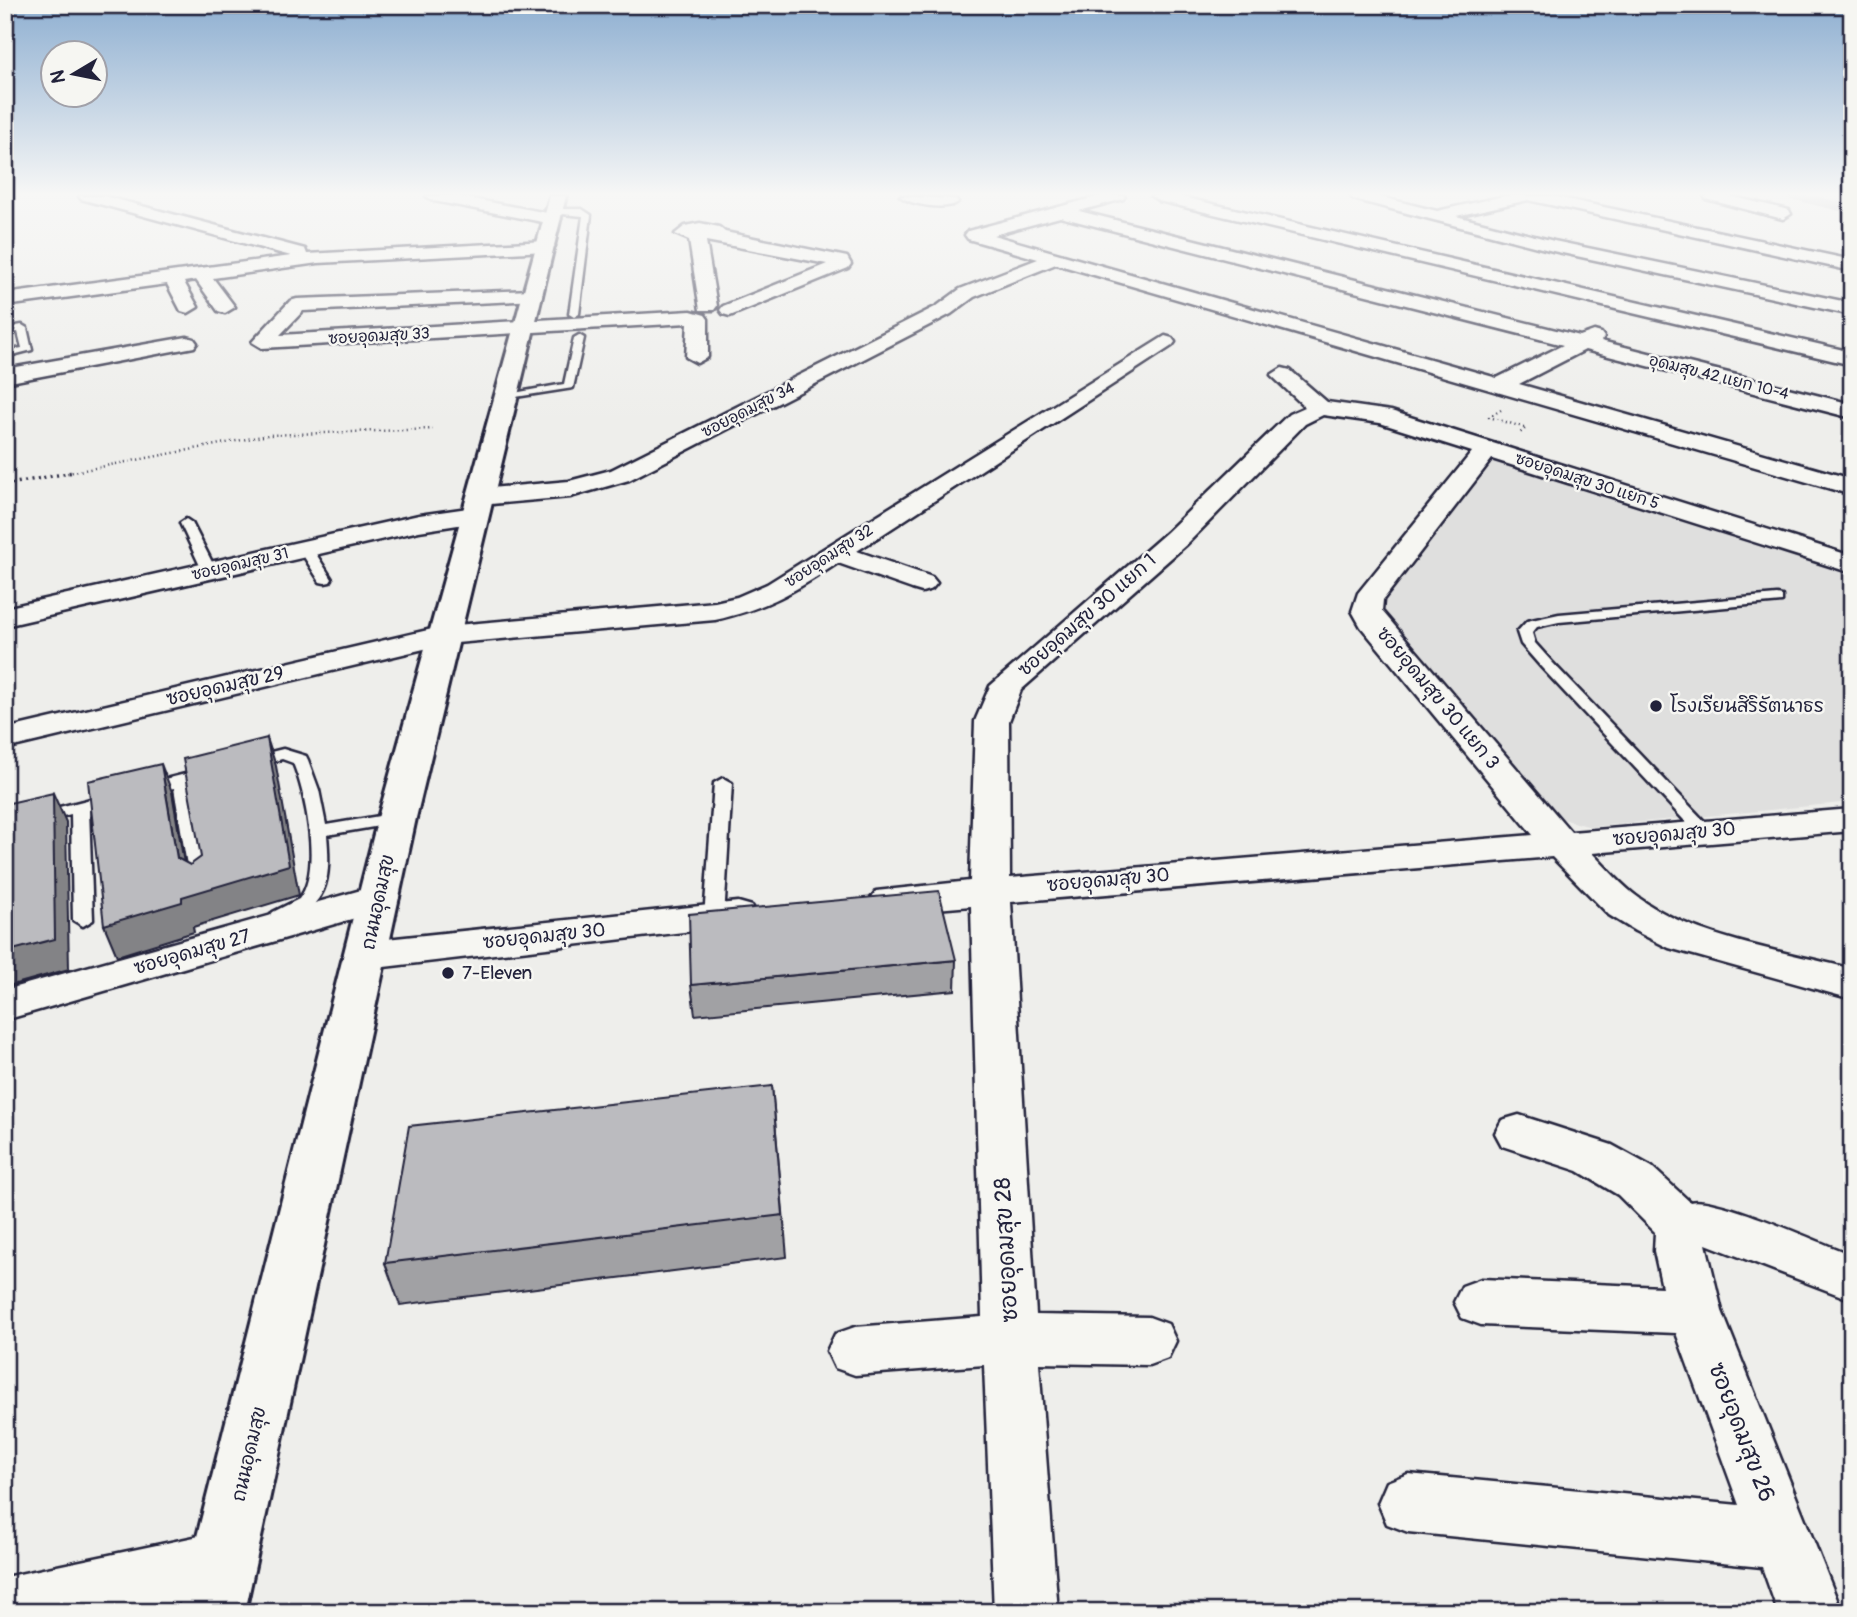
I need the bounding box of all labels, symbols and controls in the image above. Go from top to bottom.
north arrow [38,38,108,108]
text: N [45,68,71,85]
street label: ซอยอุดมสุข 33 [328,323,430,351]
street label: อุดมสุข 42 แยก 10-4 [1647,350,1791,406]
street label: ซอยอุดมสุข 34 [698,378,799,444]
street label: ซอยอุดมสุข 30 แยก 5 [1512,448,1662,516]
street label: ซอยอุดมสุข 32 [781,520,878,594]
street label: ซอยอุดมสุข 31 [190,543,291,587]
street label: ซอยอุดมสุข 30 แยก 1 [1013,548,1162,683]
street label: ซอยอุดมสุข 30 แยก 3 [1370,622,1505,775]
street label: ซอยอุดมสุข 29 [164,661,287,713]
place label: โรงเรียนสิริรัตนาธร [1670,693,1824,718]
marker: โรงเรียนสิริรัตนาธร [1648,698,1664,714]
street label: ซอยอุดมสุข 30 [1612,817,1737,853]
street label: ถนนอุดมสุข [356,852,402,952]
street label: ซอยอุดมสุข 30 [1046,863,1171,899]
street label: ซอยอุดมสุข 30 [482,918,607,956]
street label: ซอยอุดมสุข 27 [131,924,254,982]
place label: 7-Eleven [462,961,532,985]
marker: 7-Eleven [440,965,456,981]
street label: ซอยอุดมสุข 28 [988,1177,1027,1323]
street label: ซอยอุดมสุข 26 [1699,1358,1782,1507]
street label: ถนนอุดมสุข [226,1404,274,1504]

